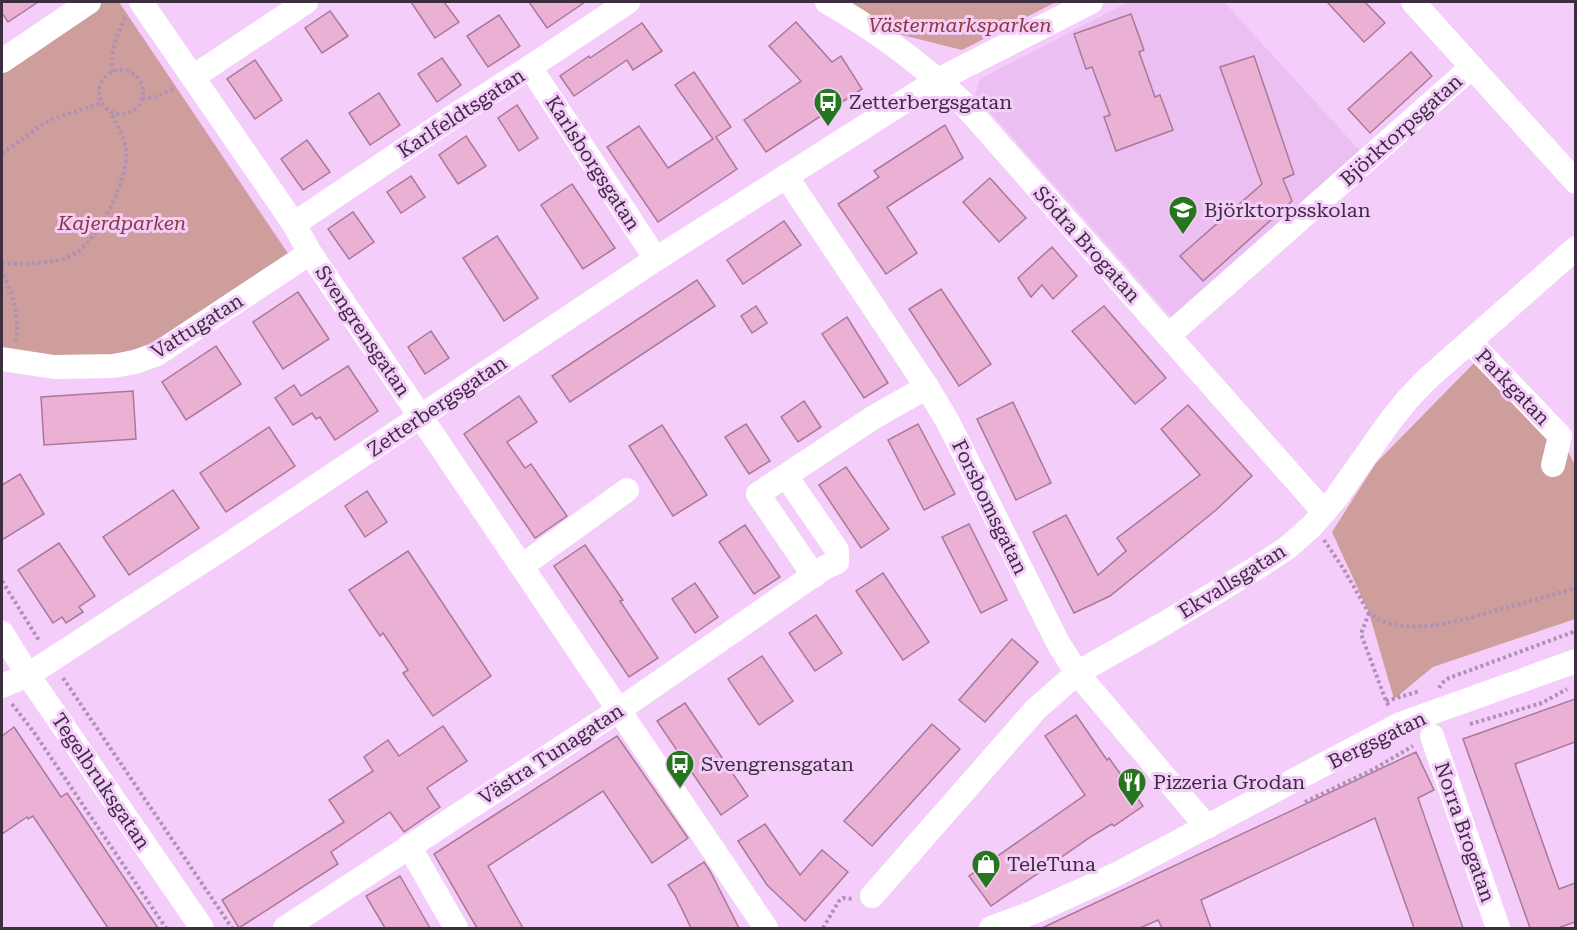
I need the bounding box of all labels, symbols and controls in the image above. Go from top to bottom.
park label: Västermarksparken [868,13,1052,37]
street label: Karlfeldtsgatan [393,63,529,163]
street label: Björktorpsgatan [1335,69,1467,191]
bus stop icon: Zetterbergsgatan [812,86,844,128]
place label: Zetterbergsgatan [849,90,1012,114]
street label: Karlsborgsgatan [541,91,646,235]
street label: Södra Brogatan [1029,181,1146,307]
school or university icon: Björktorpsskolan [1167,194,1199,236]
place label: Björktorpsskolan [1204,198,1371,222]
park label: Kajerdparken [57,211,186,235]
street label: Svengrensgatan [310,261,416,401]
street label: Vattugatan [147,288,247,364]
street label: Parkgatan [1471,344,1555,430]
street label: Zetterbergsgatan [363,350,511,462]
street label: Forsbomsgatan [947,436,1033,578]
street label: Ekvallsgatan [1174,538,1290,623]
street label: Västra Tunagatan [474,698,628,810]
street label: Bergsgatan [1324,706,1430,774]
street label: Tegelbruksgatan [47,708,156,854]
bus stop icon: Svengrensgatan [664,748,696,790]
place label: Svengrensgatan [701,752,854,776]
street label: Norra Brogatan [1430,759,1500,905]
restaurant icon: Pizzeria Grodan [1116,766,1148,808]
place label: Pizzeria Grodan [1153,770,1305,794]
shop icon: TeleTuna [970,848,1002,890]
place label: TeleTuna [1007,852,1096,876]

